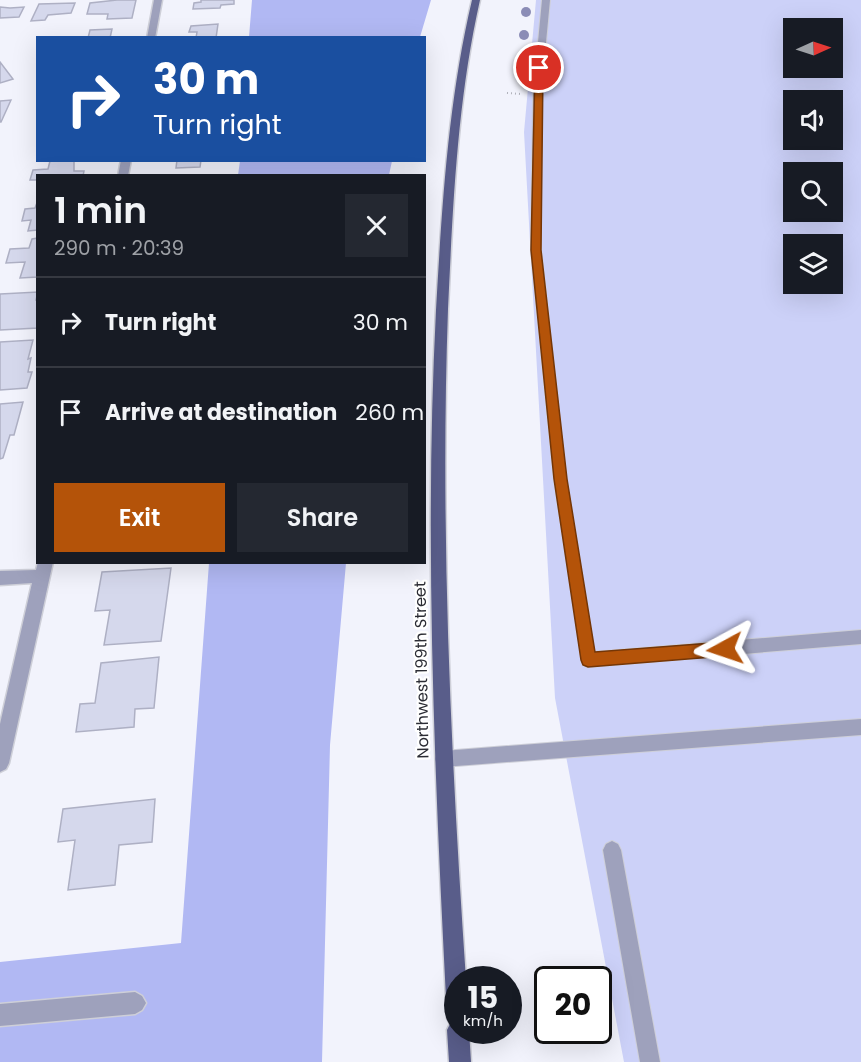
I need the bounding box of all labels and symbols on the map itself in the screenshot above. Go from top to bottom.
north arrow [783,18,843,78]
pin [513,42,564,93]
street label: Northwest 199th Street [408,581,435,759]
position arrow [693,617,757,681]
speed limit sign: 20 [534,966,612,1044]

